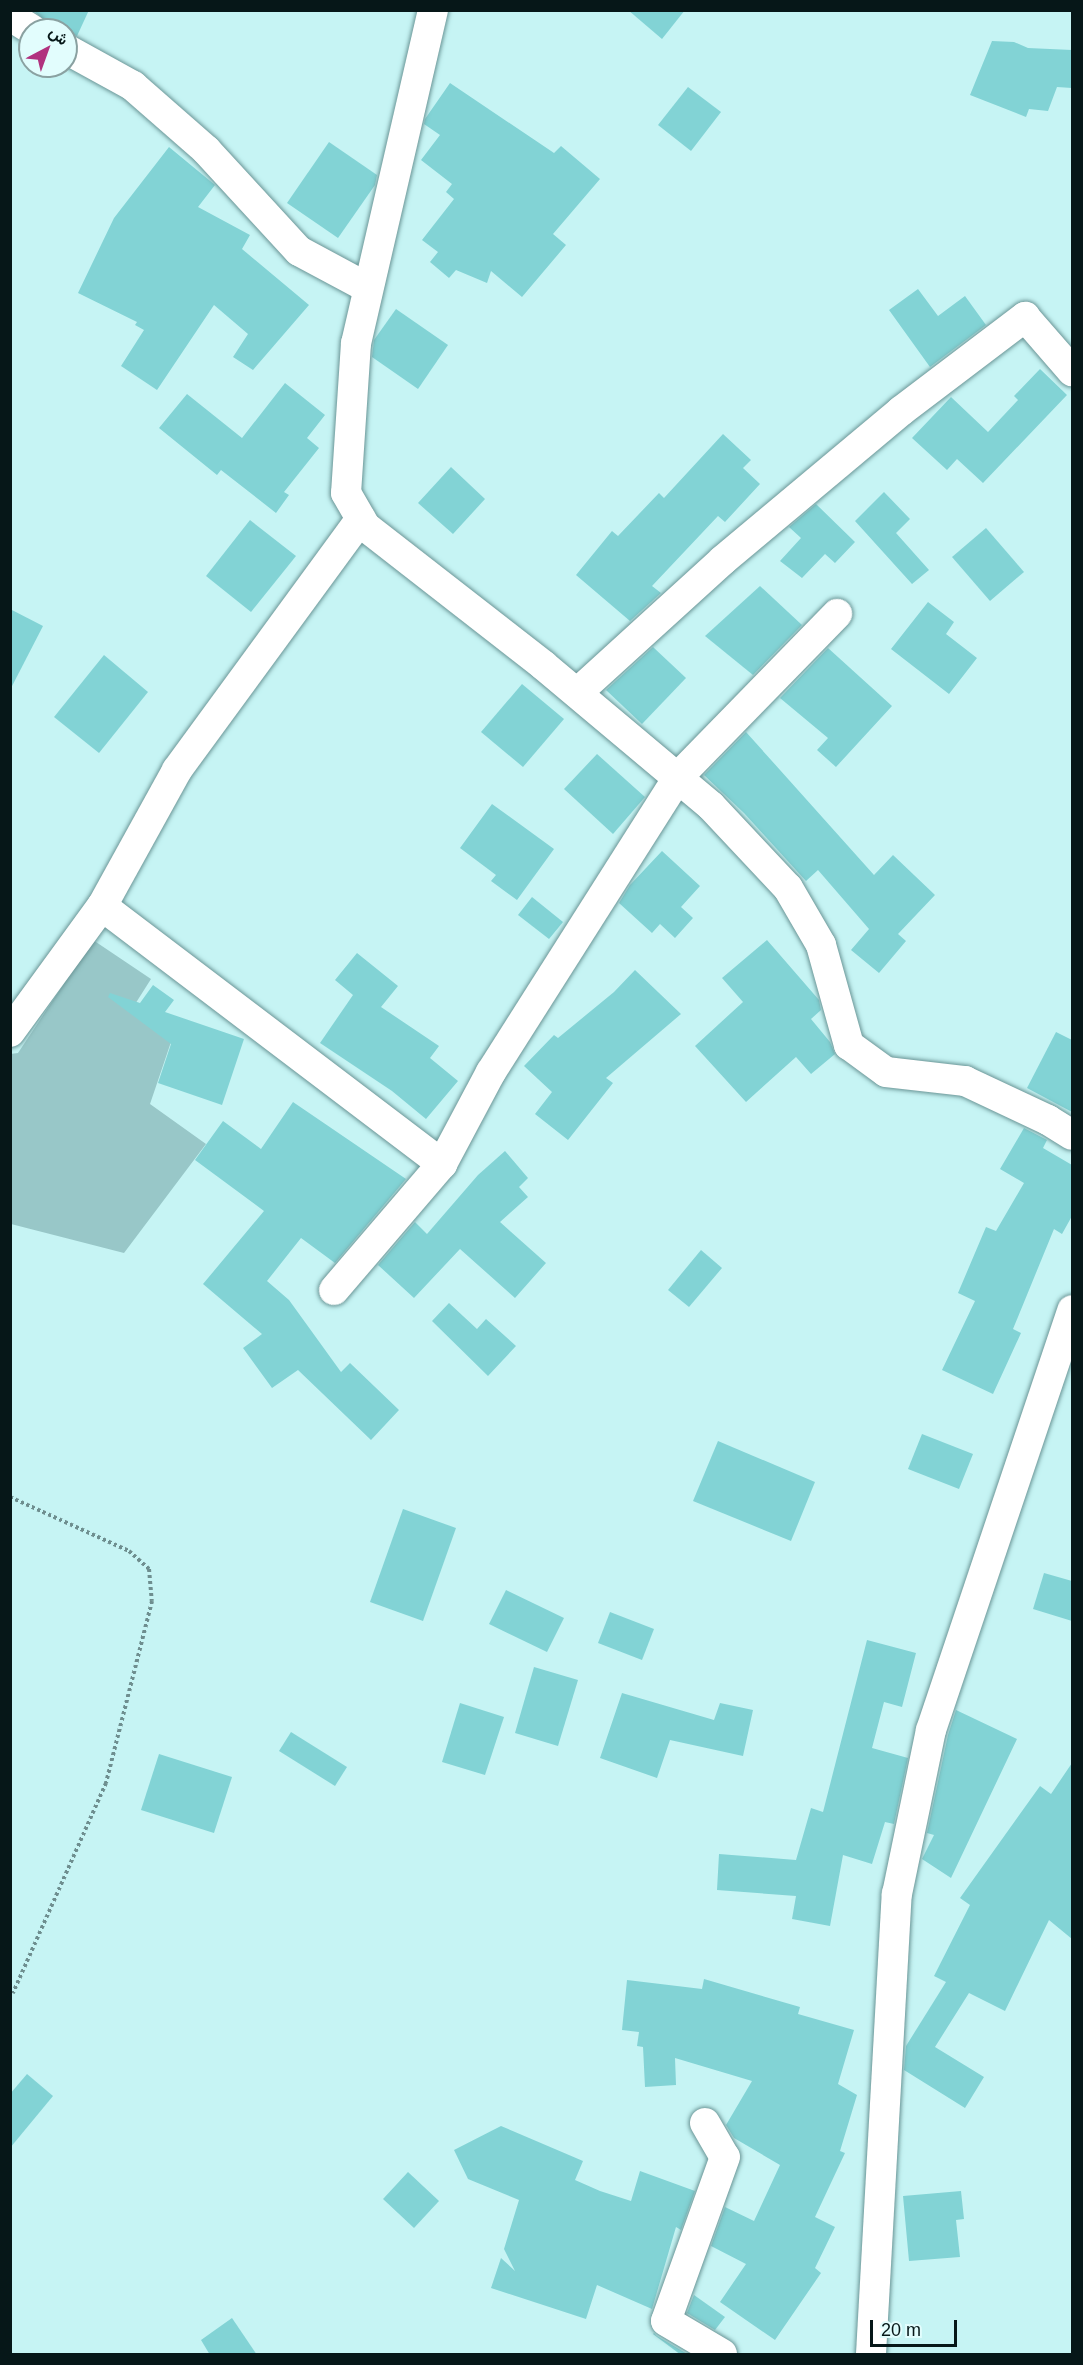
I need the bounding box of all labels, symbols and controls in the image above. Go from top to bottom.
north arrow [18,18,78,78]
text: ش [46,23,72,48]
scale bar [873,2308,960,2346]
text: 20 m [881,2320,921,2340]

